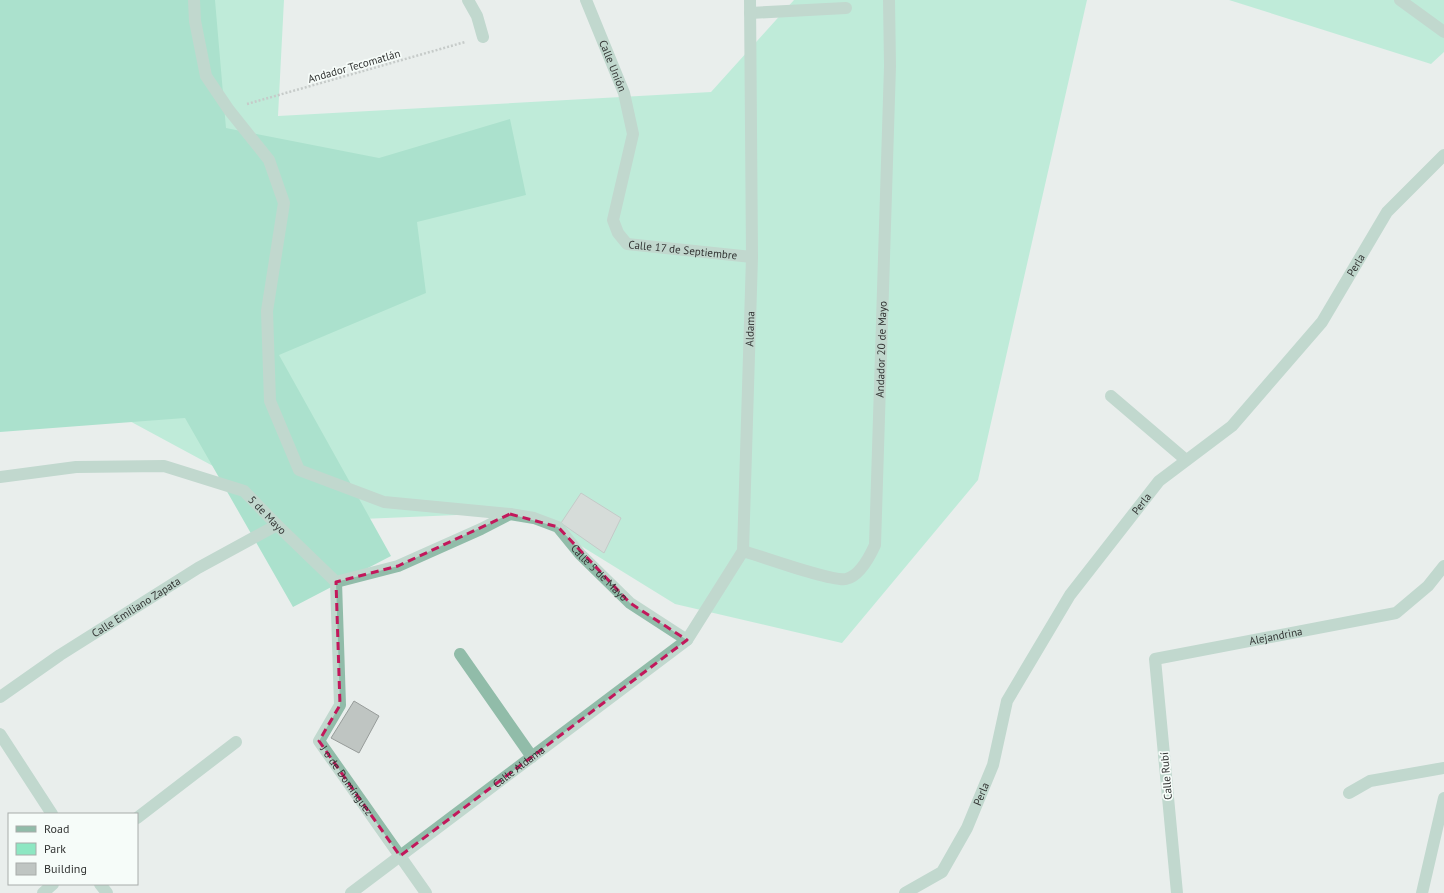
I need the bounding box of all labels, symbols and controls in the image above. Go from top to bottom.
street label: Calle Unión [596,38,630,94]
street label: Andador Tecomatlán [306,46,402,86]
street label: Calle 17 de Septiembre [628,237,738,262]
street label: Perla [1344,251,1368,279]
street label: Andador 20 de Mayo [873,301,890,398]
street label: Aldama [742,311,757,347]
street label: Perla [1128,490,1154,517]
street label: 5 de Mayo [245,493,289,537]
street label: Calle 5 de Mayo [568,541,631,604]
street label: Calle Emiliano Zapata [89,574,183,640]
street label: Alejandrina [1248,624,1304,648]
street label: J o de Domínguez [317,742,376,818]
street label: Calle Aldama [490,743,548,791]
street label: Calle Rubí [1157,752,1175,800]
street label: Perla [970,780,992,808]
legend [8,813,138,885]
text: Road [44,821,69,836]
text: Park [44,841,66,856]
text: Building [44,861,87,876]

